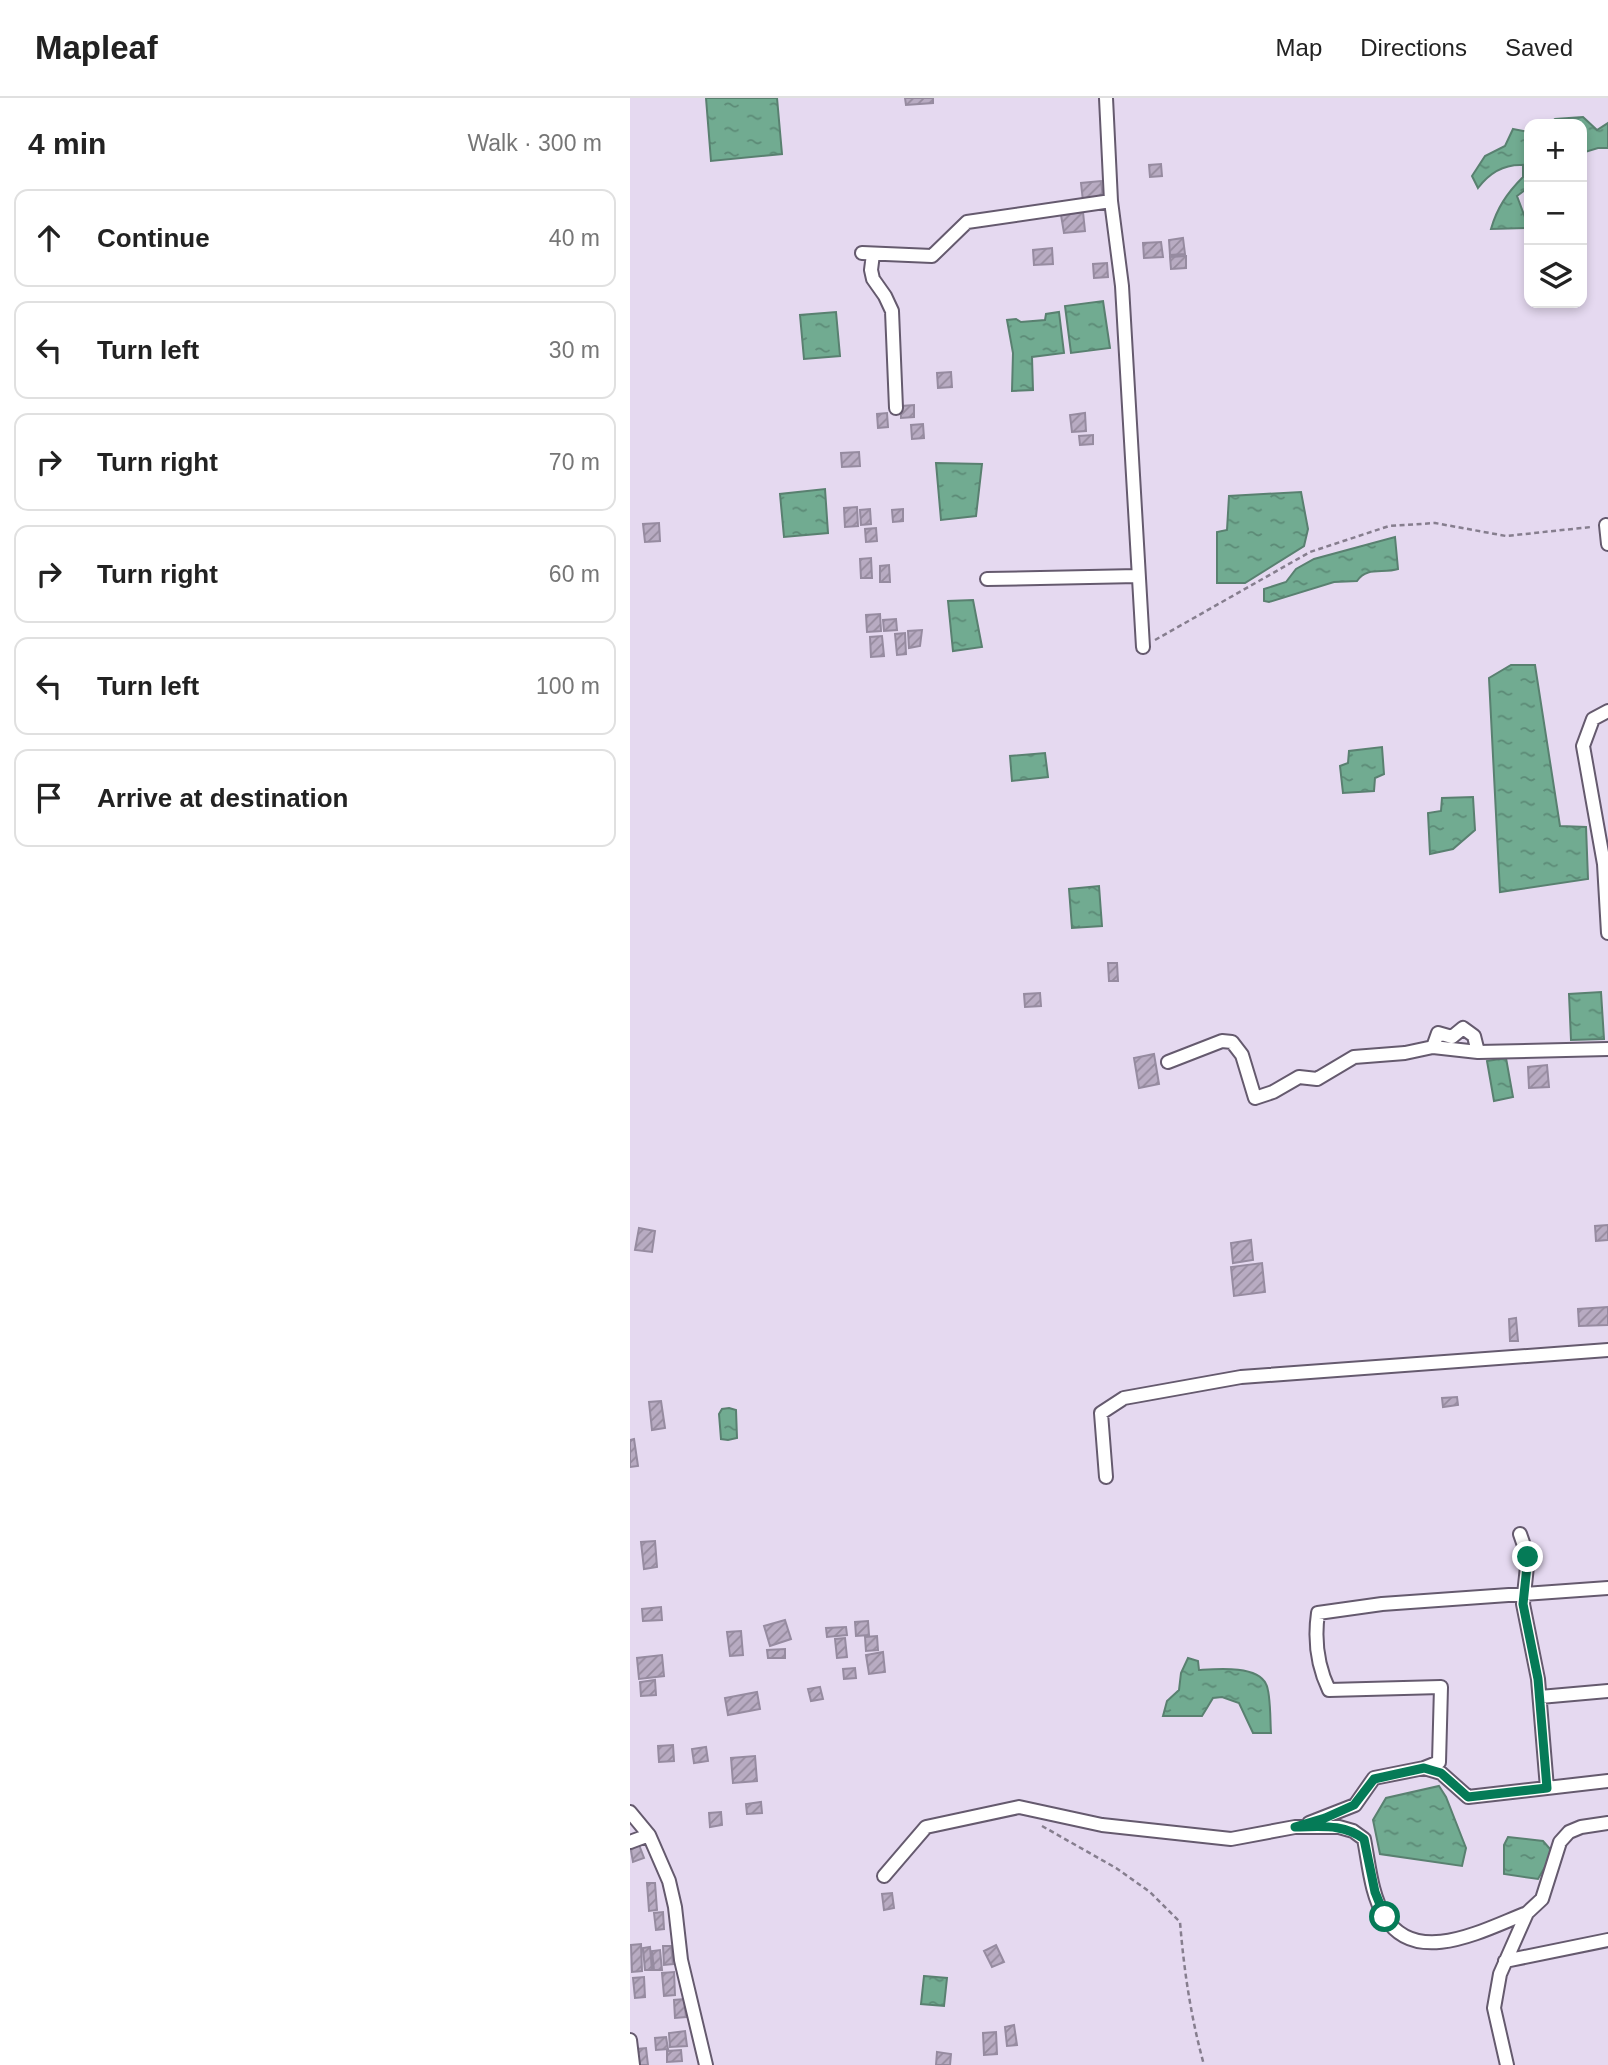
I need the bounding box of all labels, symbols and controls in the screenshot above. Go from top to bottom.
text: Mapleaf [35,29,158,66]
text: Map [1276,34,1322,61]
text: Directions [1360,34,1467,61]
text: Saved [1505,34,1573,61]
map controls [1524,119,1587,308]
button: + [1524,119,1587,182]
text: 4 min [28,127,106,160]
text: Walk · 300 m [467,130,602,156]
button: − [1524,182,1587,245]
icon: ahead [30,219,68,257]
text: Continue [97,223,210,253]
text: 40 m [549,225,600,251]
button: layers [1524,245,1587,308]
icon: left [30,331,68,369]
text: Turn left [97,335,199,365]
text: 30 m [549,337,600,363]
icon: right [30,443,68,481]
text: Turn right [97,447,218,477]
text: 70 m [549,449,600,475]
icon: right [30,555,68,593]
text: Turn right [97,559,218,589]
text: 60 m [549,561,600,587]
icon: left [30,667,68,705]
text: Turn left [97,671,199,701]
text: 100 m [536,673,600,699]
icon: arrive [30,779,68,817]
text: Arrive at destination [97,783,348,813]
route end [1512,1541,1543,1572]
route start [1369,1901,1400,1932]

